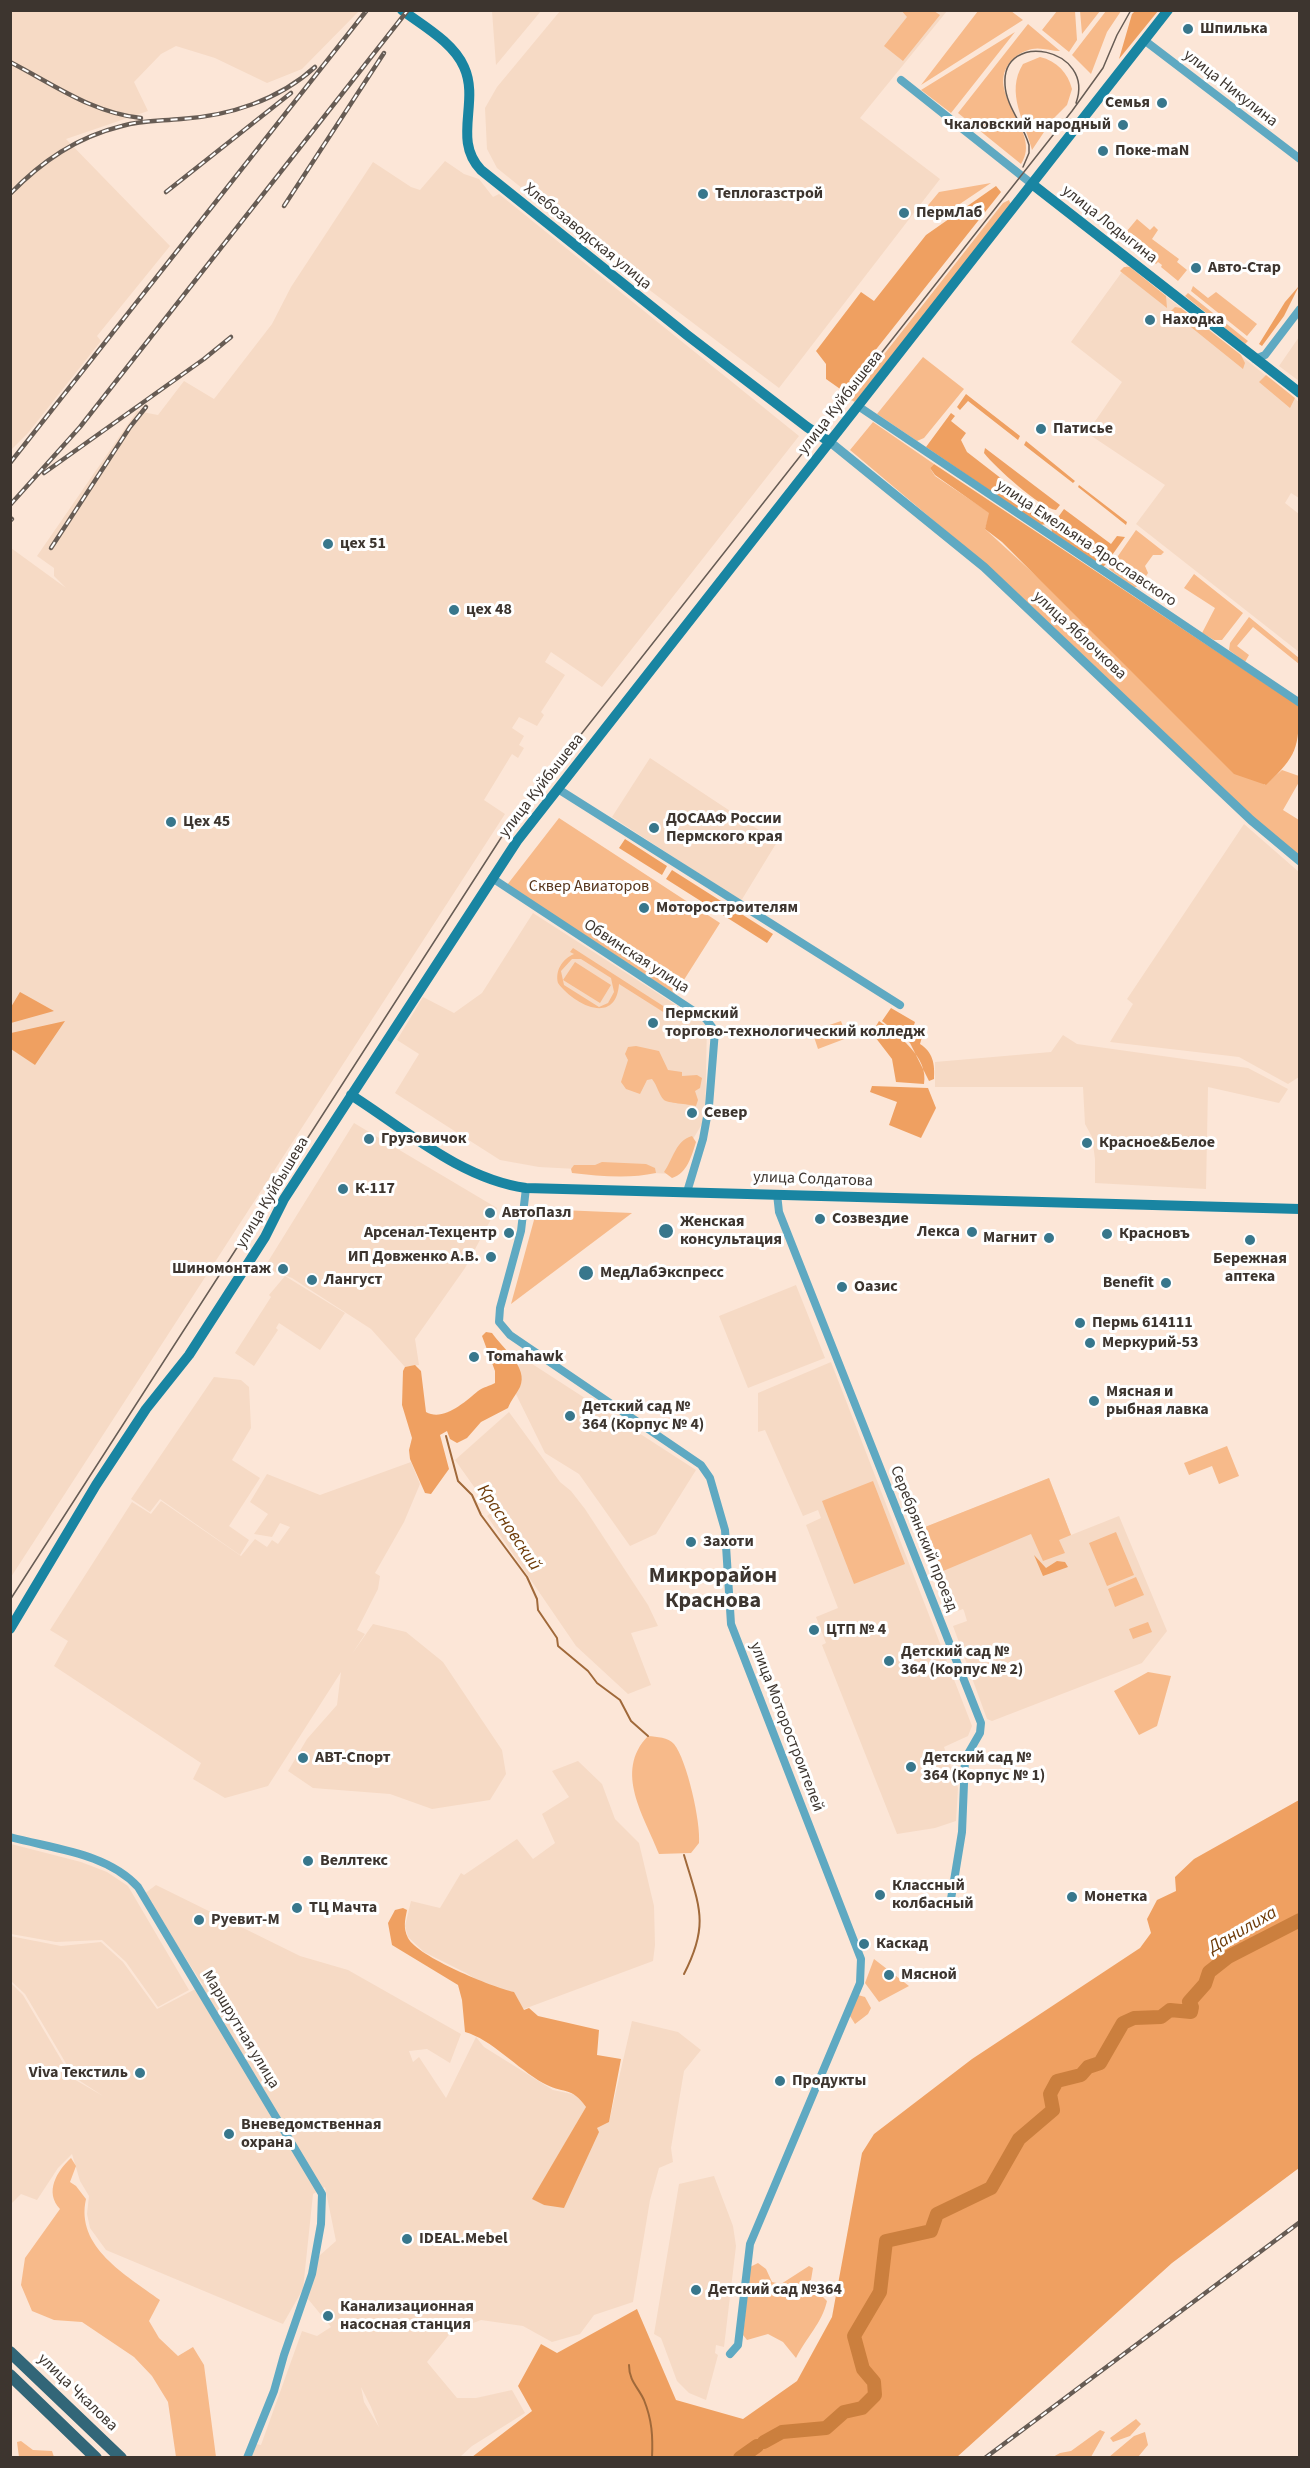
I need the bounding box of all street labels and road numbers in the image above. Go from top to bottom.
street label: улица Никулина [1179,46,1281,132]
street label: Хлебозаводская улица [519,180,655,294]
street label: улица Лодыгина [1057,182,1161,268]
street label: улица Куйбышева [795,347,887,459]
street label: улица Емельяна Ярославского [992,476,1180,612]
street label: улица Яблочкова [1028,588,1130,684]
street label: улица Куйбышева [496,730,588,842]
street label: Обвинская улица [580,916,692,998]
street label: улица Куйбышева [232,1134,314,1252]
street label: улица Солдатова [753,1168,873,1192]
street label: Серебрянский проезд [885,1463,961,1615]
street label: улица Моторостроителей [745,1639,827,1815]
street label: Маршрутная улица [197,1967,283,2093]
street label: улица Чкалова [33,2350,121,2436]

